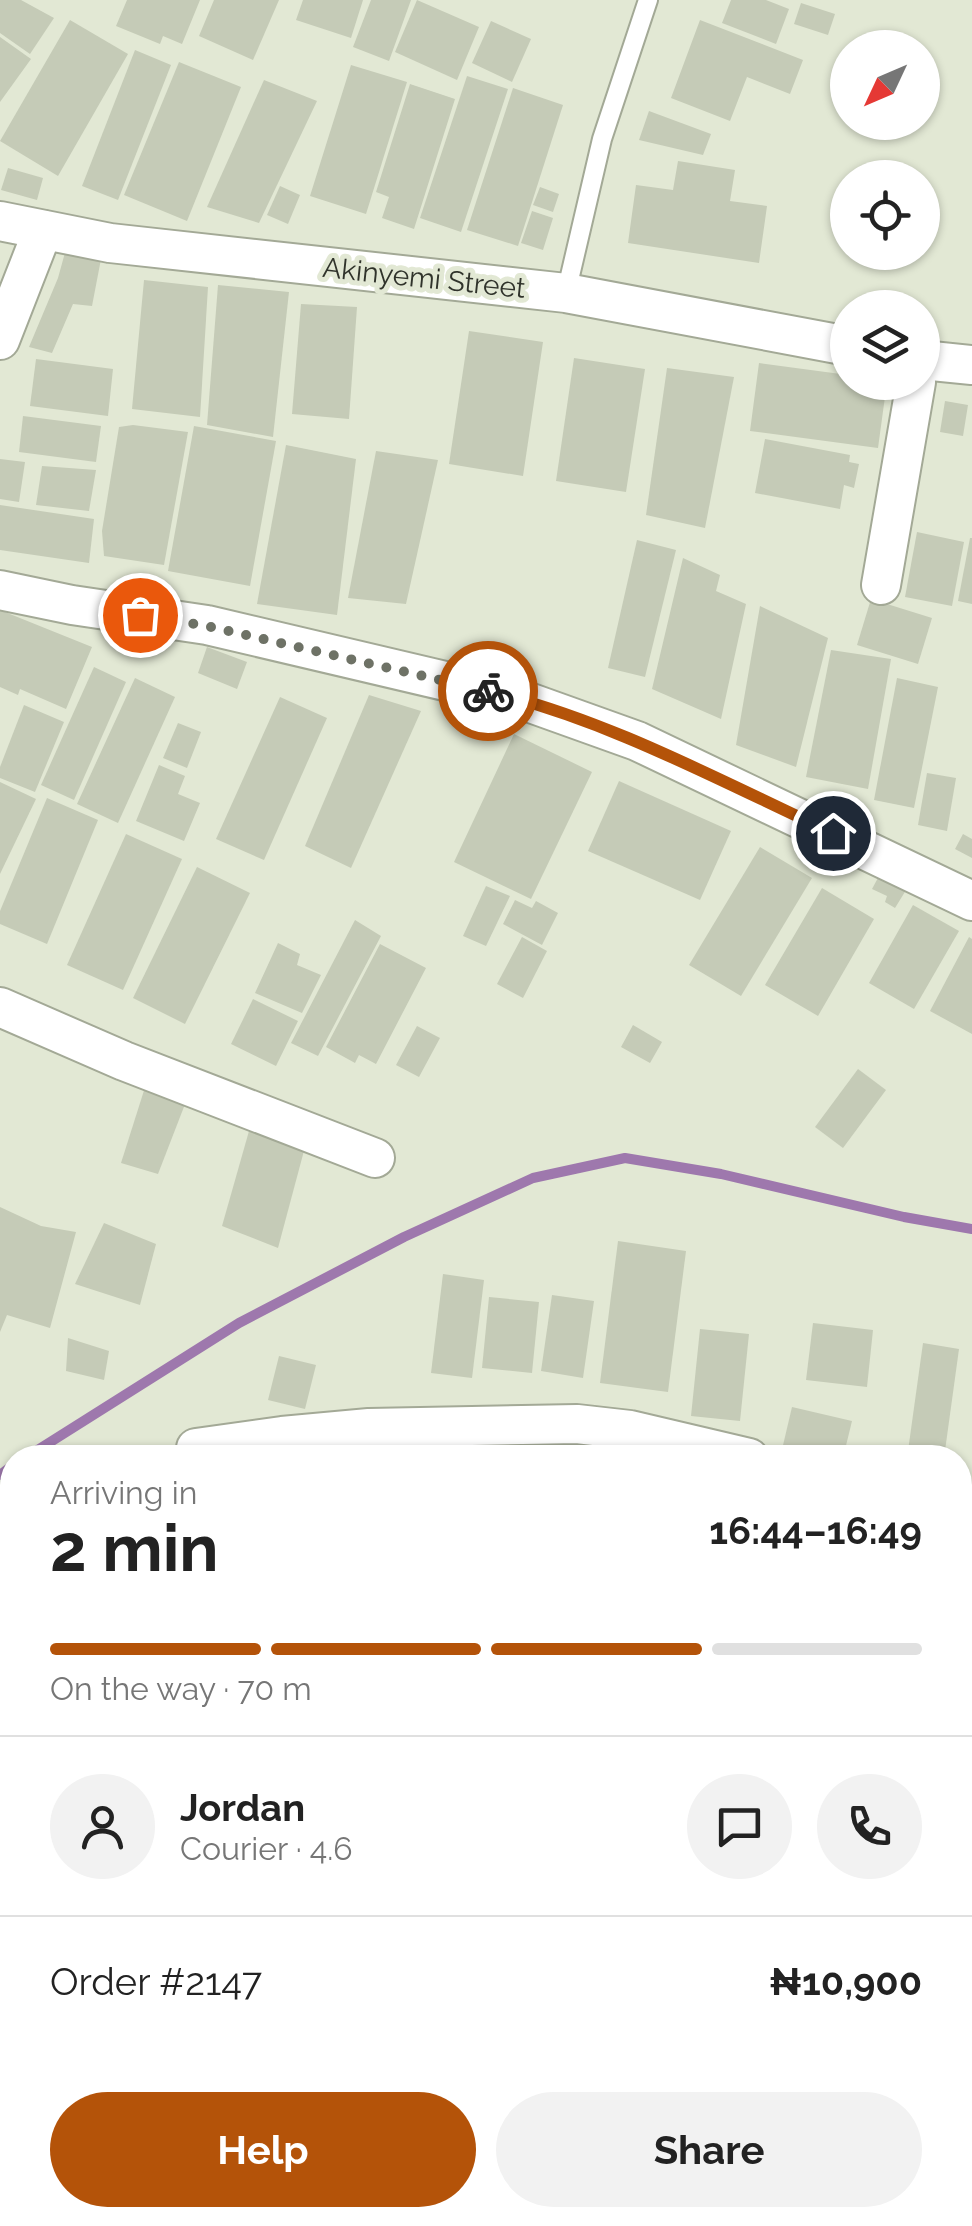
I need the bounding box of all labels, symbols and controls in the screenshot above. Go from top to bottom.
north arrow [830,30,940,140]
map controls [830,30,940,400]
button: locate [830,160,940,270]
street label: Akinyemi Street [321,251,528,305]
button: layers [830,290,940,400]
pin [98,573,183,658]
icon: bag [113,588,168,643]
courier [438,641,538,741]
icon: bike [461,664,516,719]
pin [791,791,876,876]
icon: home [806,806,861,861]
text: Arriving in [50,1474,197,1511]
text: 16:44–16:49 [709,1508,922,1553]
text: 2 min [50,1510,219,1586]
text: On the way · 70 m [50,1670,312,1707]
button: person [50,1774,155,1879]
button: chat [687,1774,792,1879]
button: phone [817,1774,922,1879]
text: Jordan [180,1785,305,1830]
text: Courier · 4.6 [180,1830,353,1867]
text: Order #2147 [50,1959,262,2004]
text: ₦10,900 [769,1959,922,2004]
button: Help [50,2092,476,2207]
button: Share [496,2092,922,2207]

